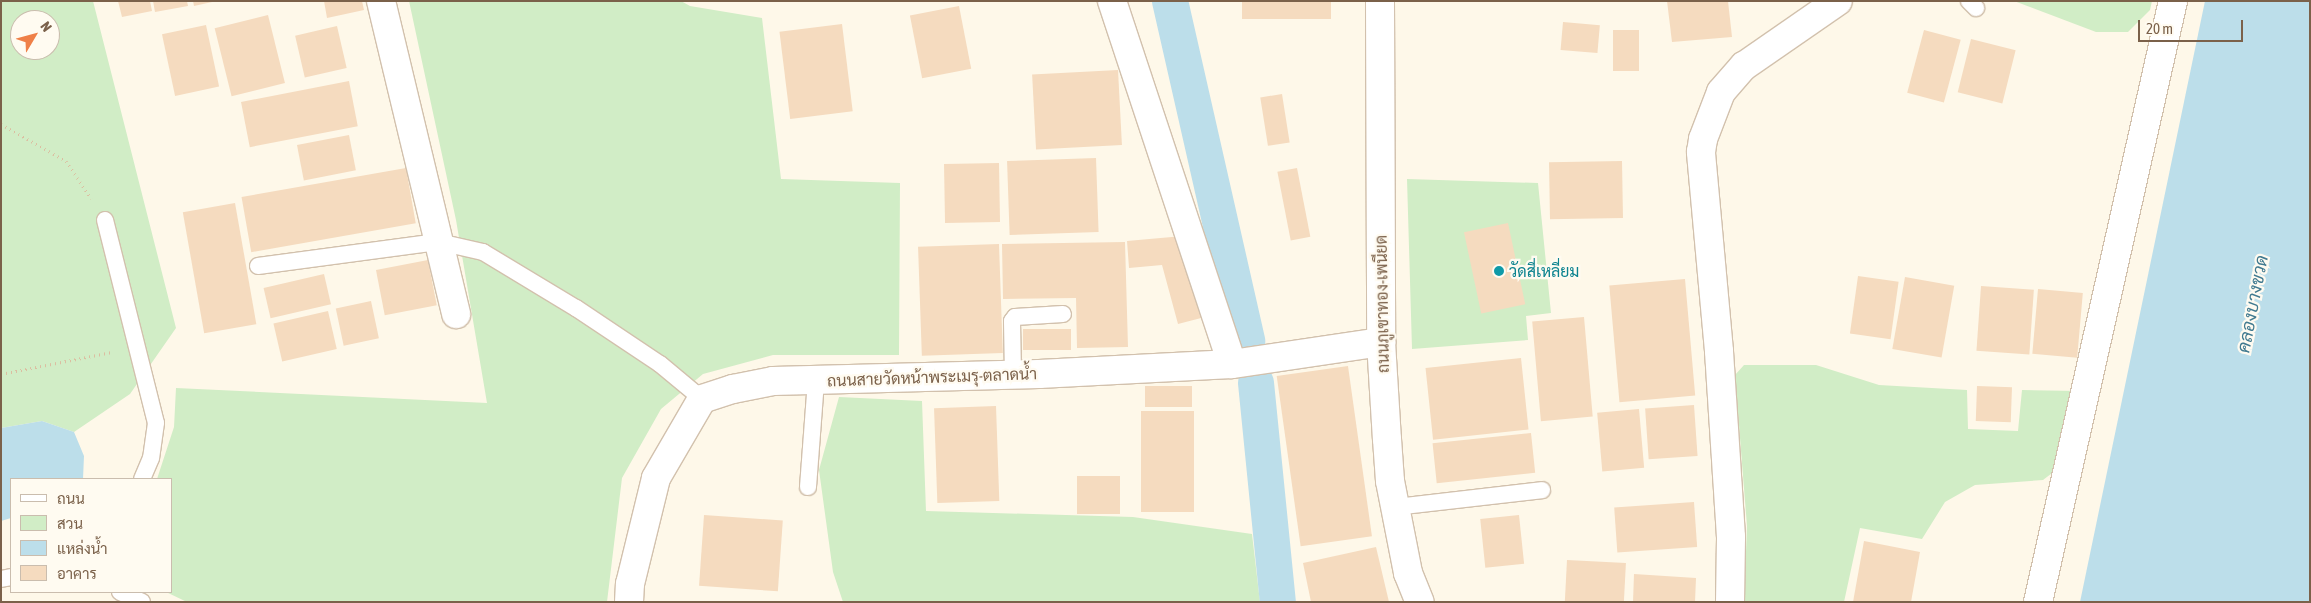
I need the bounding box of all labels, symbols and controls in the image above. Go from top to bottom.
north arrow [10,10,60,60]
scale bar [2141,10,2246,42]
text: N [37,18,55,35]
text: 20 m [2146,20,2173,37]
street label: ถนนภูเขาทอง-เพนียด [1371,235,1393,373]
water label: คลองบางขวด [2233,253,2273,355]
place label: วัดสี่เหลี่ยม [1509,261,1579,281]
marker: วัดสี่เหลี่ยม [1493,265,1505,277]
street label: ถนนสายวัดหน้าพระเมรุ-ตลาดน้ำ [827,364,1037,390]
legend [10,478,172,593]
text: ถนน [57,490,85,507]
text: สวน [57,515,83,532]
text: แหล่งน้ำ [57,540,108,557]
text: อาคาร [57,565,97,582]

